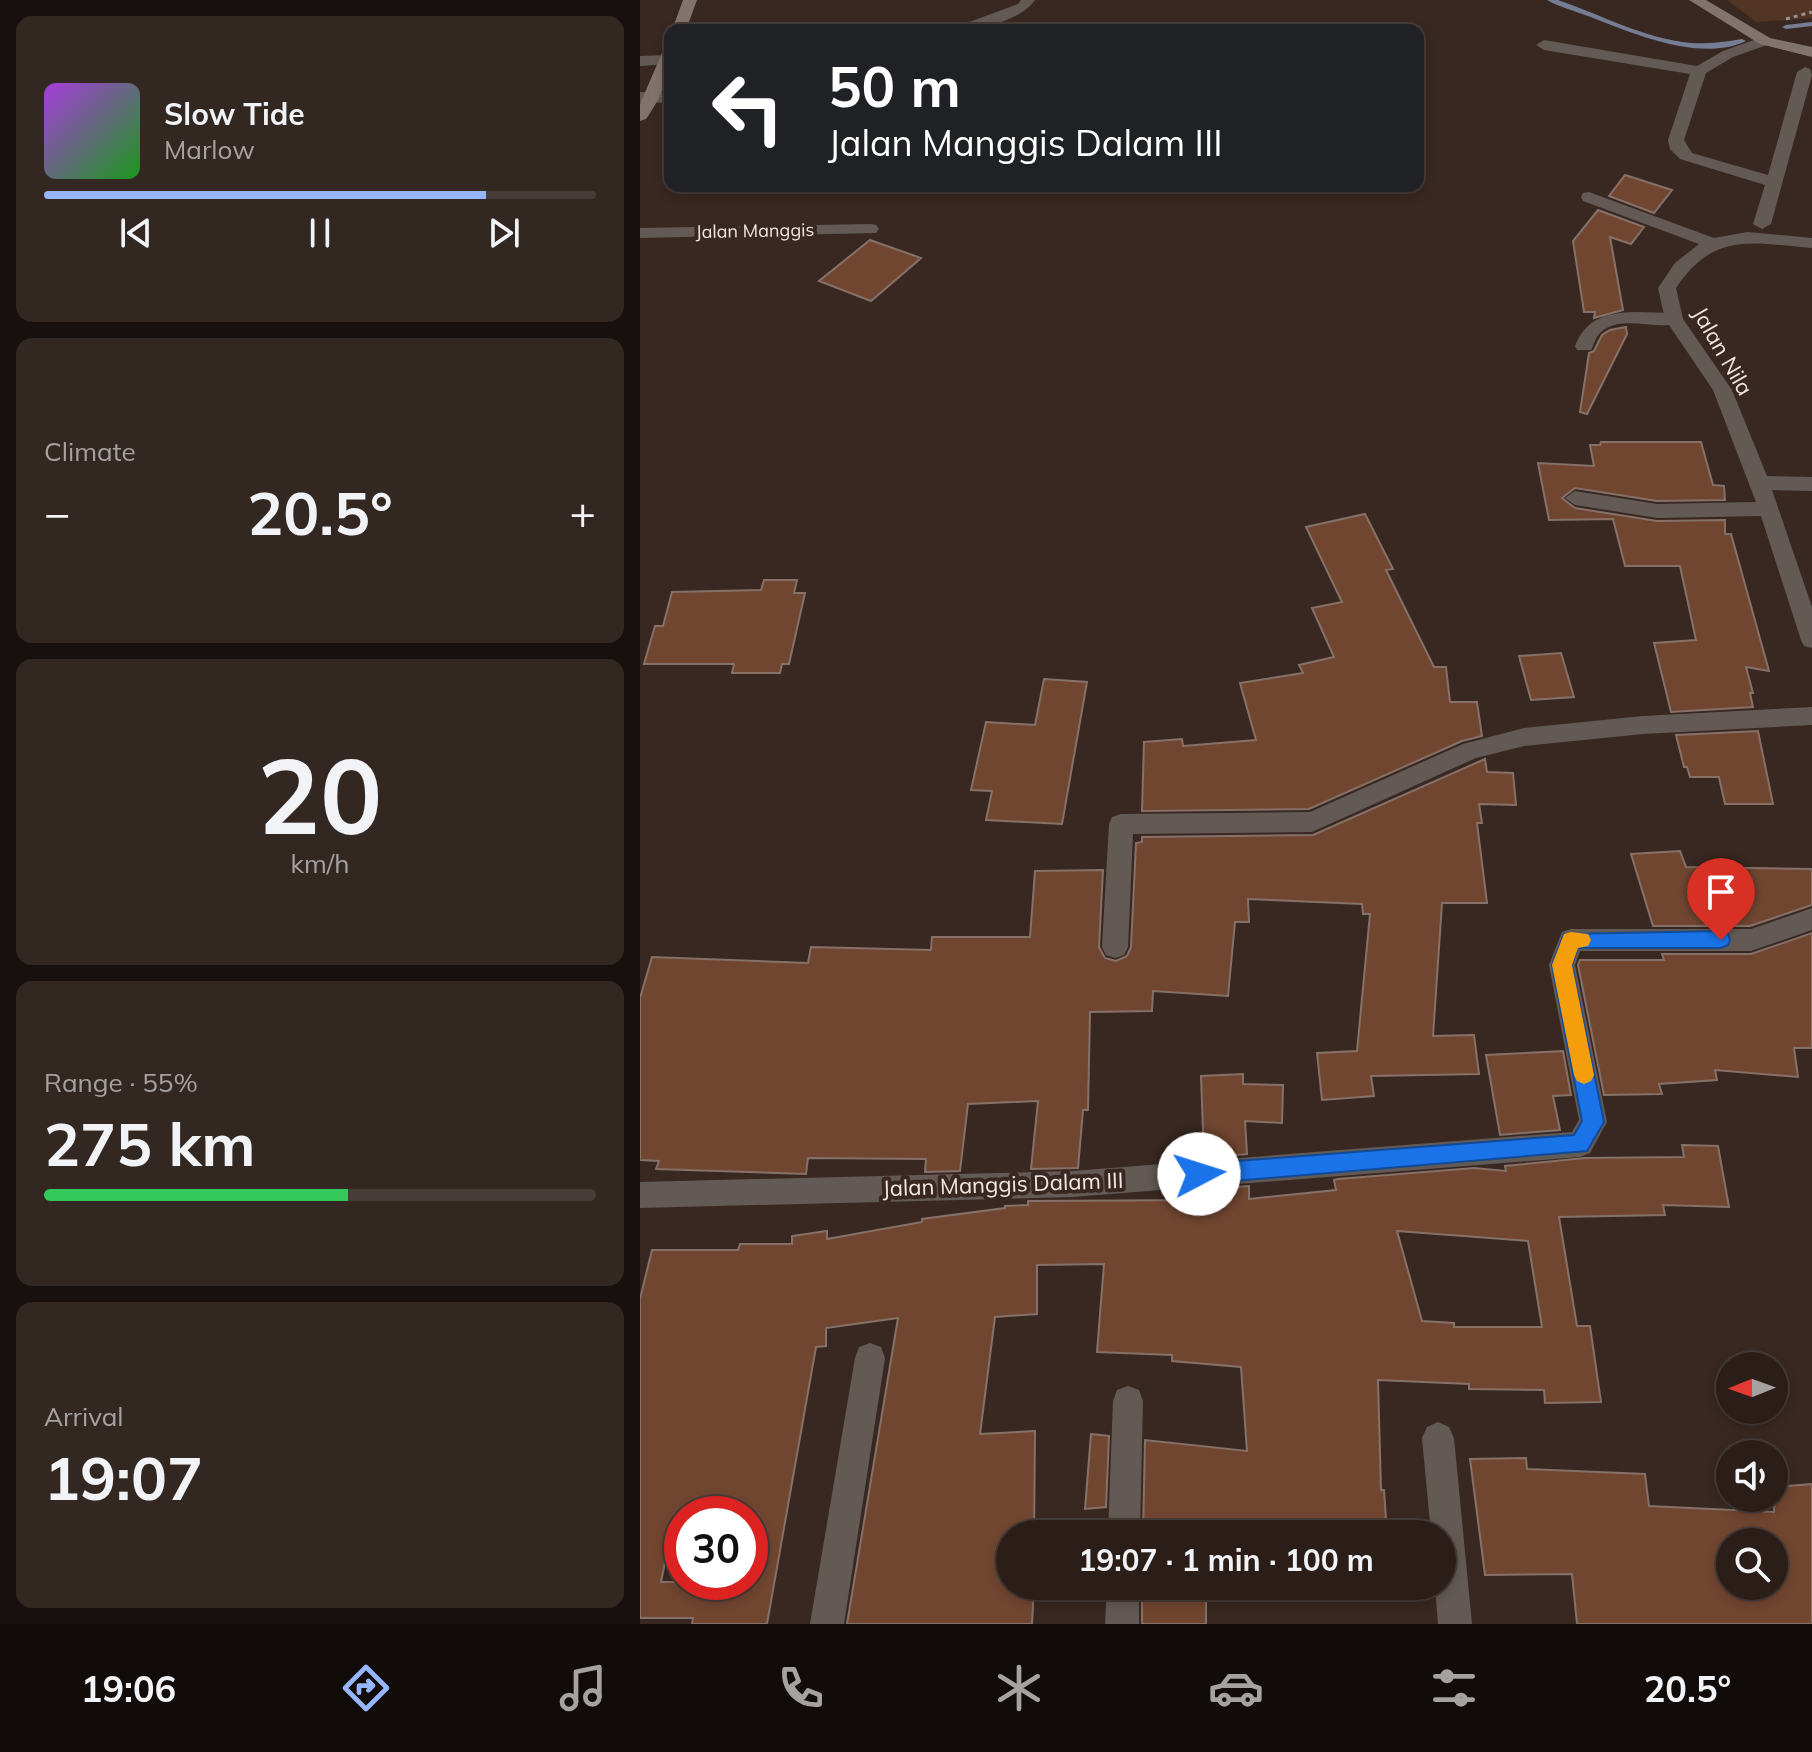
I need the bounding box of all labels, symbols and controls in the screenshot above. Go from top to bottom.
text: 50 m [828,51,961,121]
icon: left [696,56,800,160]
text: Slow Tide [164,95,305,133]
text: Jalan Manggis Dalam III [828,120,1223,165]
text: Marlow [164,133,255,166]
icon: previous [114,211,158,255]
icon: pause [298,211,342,255]
icon: next [482,211,526,255]
street label: Jalan Manggis [695,218,815,243]
street label: Jalan Nila [1686,302,1760,400]
text: Climate [44,435,136,468]
text: 20.5° [247,475,393,550]
text: − [44,485,70,540]
text: + [570,485,596,540]
text: 20 [258,729,382,860]
text: km/h [291,847,349,880]
pin [1687,858,1755,940]
icon: arrive [1699,870,1743,914]
text: Range · 55% [44,1066,198,1099]
text: 275 km [44,1106,256,1181]
position arrow [1157,1132,1241,1216]
street label: Jalan Manggis Dalam III [882,1166,1124,1202]
north arrow [1716,1352,1788,1424]
map controls [1716,1352,1788,1600]
text: Arrival [44,1400,124,1433]
text: 19:07 [44,1440,203,1515]
button: sound [1716,1440,1788,1512]
speed limit sign: 30 [664,1496,768,1600]
button: search [1716,1528,1788,1600]
text: 19:07 · 1 min · 100 m [1078,1541,1374,1579]
icon: directions [338,1660,394,1716]
icon: music [555,1660,611,1716]
icon: phone [773,1660,829,1716]
icon: climate [991,1660,1047,1716]
icon: car [1208,1660,1264,1716]
icon: filters [1426,1660,1482,1716]
text: 19:06 [81,1666,176,1711]
text: 20.5° [1644,1666,1731,1711]

